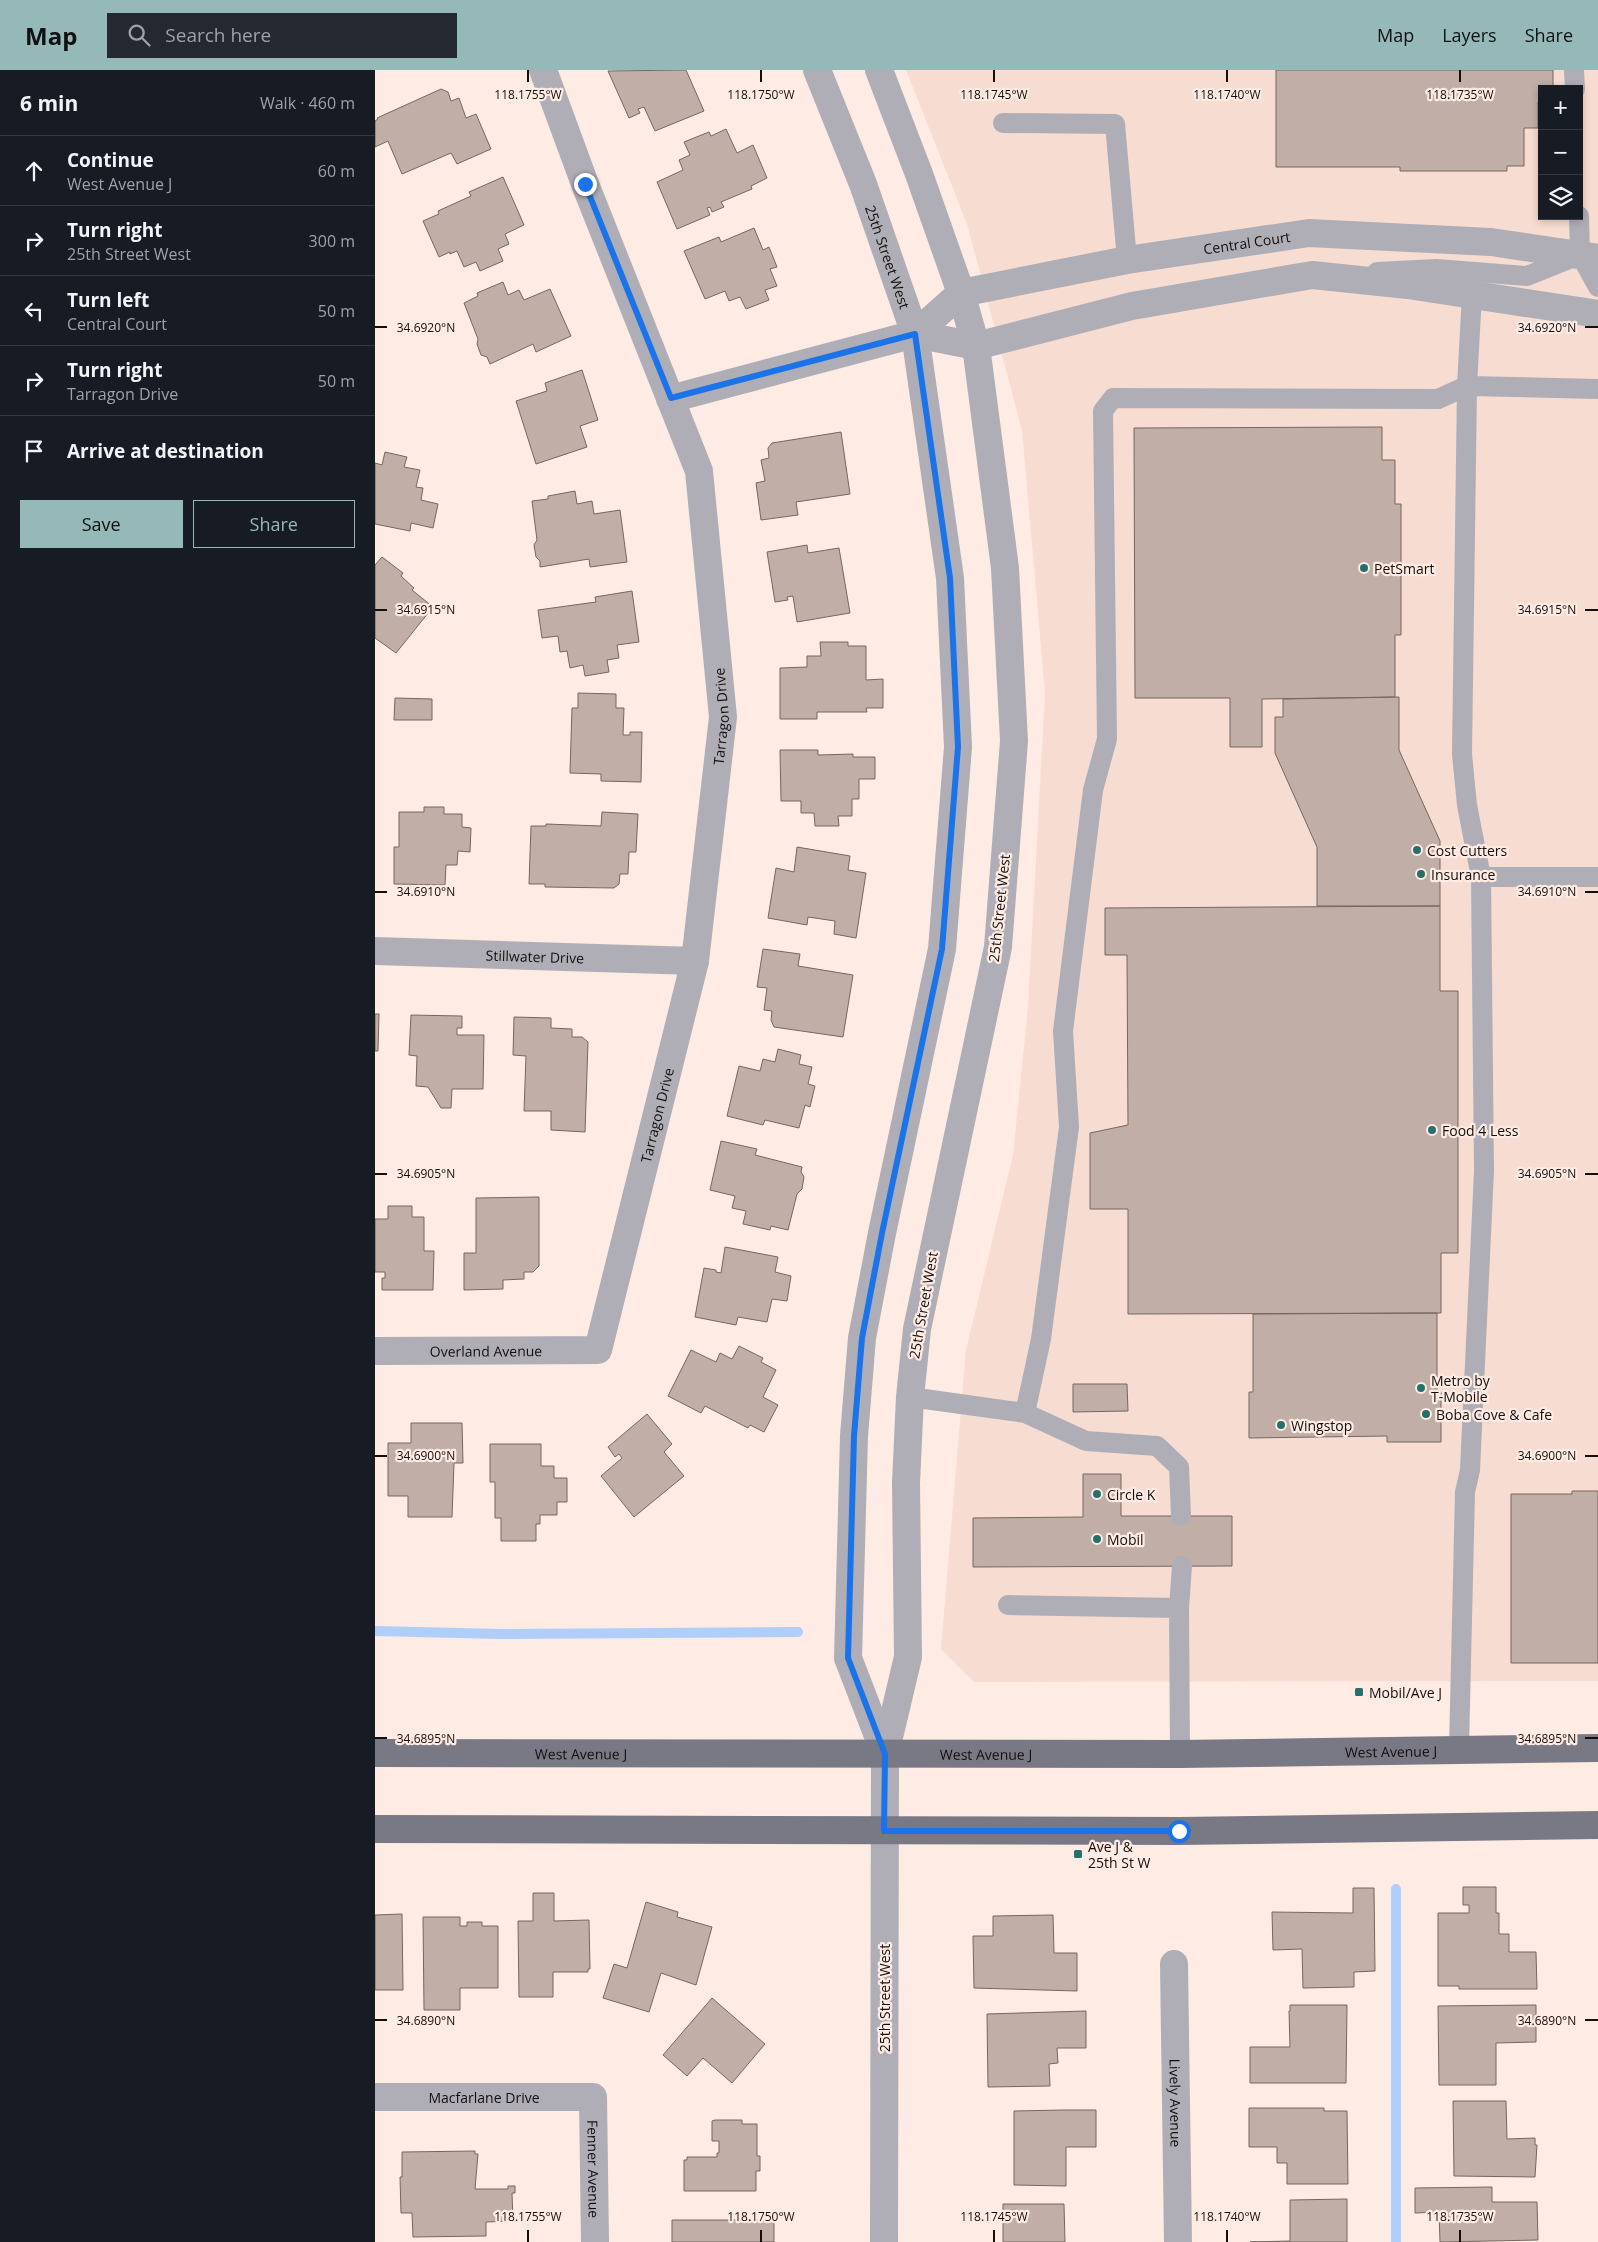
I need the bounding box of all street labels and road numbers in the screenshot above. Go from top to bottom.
street label: 25th Street West [861,202,915,311]
street label: Central Court [1202,226,1292,258]
street label: Tarragon Drive [708,667,733,766]
street label: 25th Street West [984,853,1014,963]
street label: Stillwater Drive [485,945,585,967]
street label: Tarragon Drive [636,1066,678,1165]
street label: 25th Street West [904,1250,942,1360]
street label: Overland Avenue [430,1341,542,1360]
street label: West Avenue J [1345,1741,1437,1761]
street label: West Avenue J [535,1744,627,1763]
street label: West Avenue J [940,1744,1032,1763]
street label: 25th Street West [875,1944,894,2052]
street label: Lively Avenue [1166,2058,1186,2148]
street label: Macfarlane Drive [428,2088,540,2107]
street label: Fenner Avenue [584,2120,604,2218]

